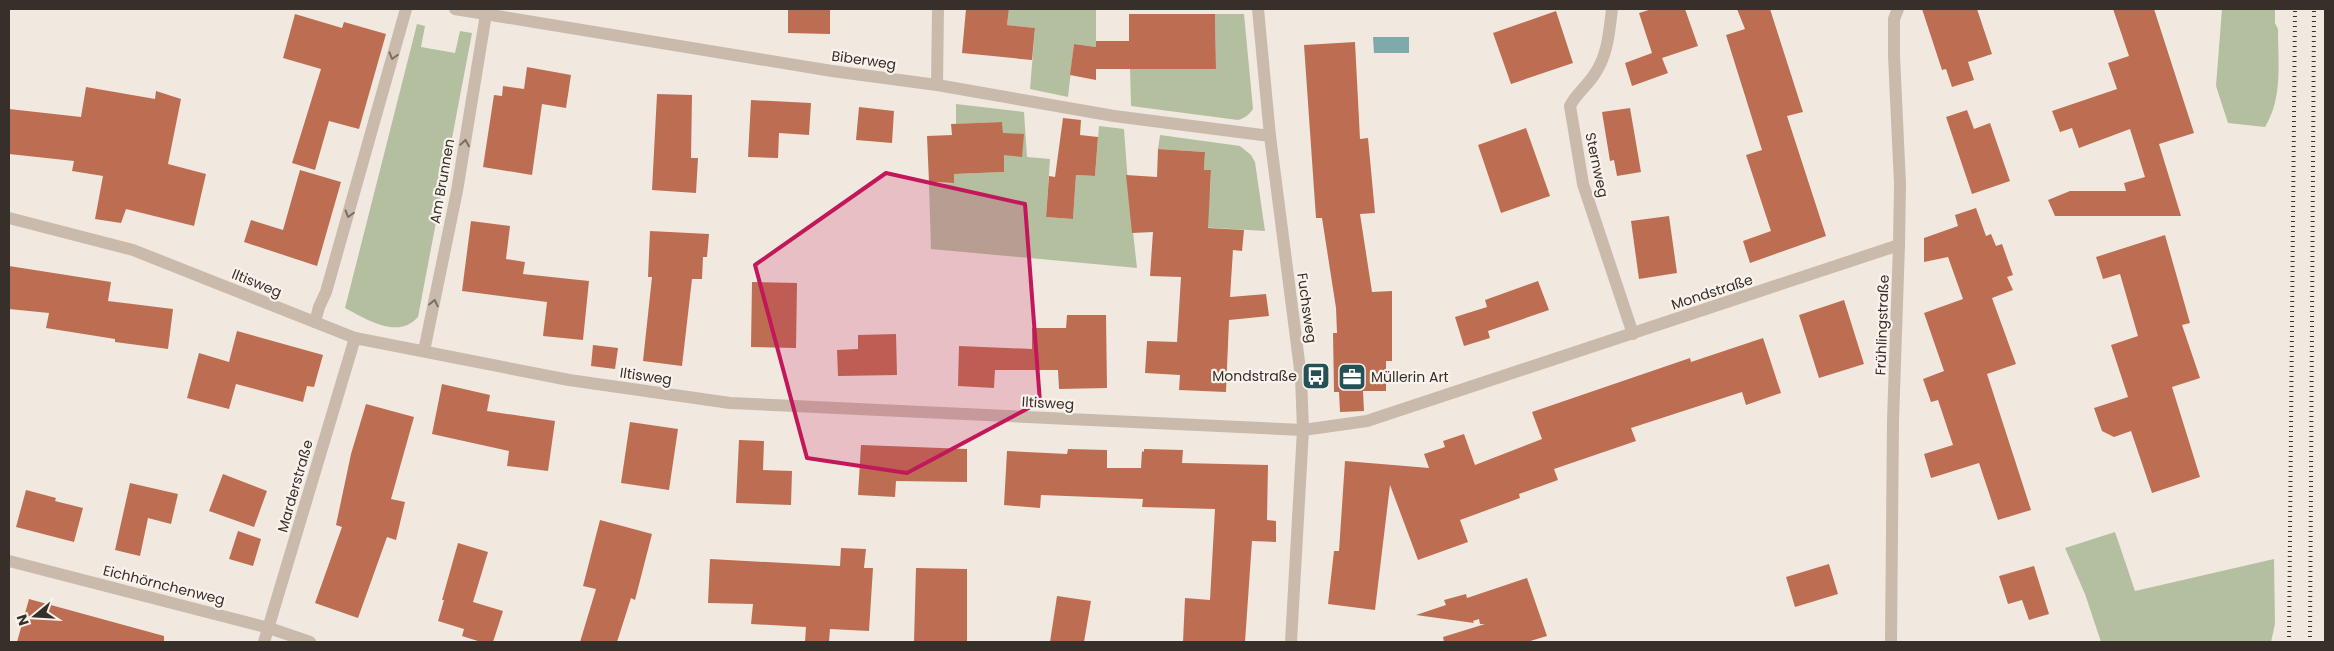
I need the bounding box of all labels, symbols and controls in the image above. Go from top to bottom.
street label: Biberweg [830,46,898,74]
one-way arrow [389,51,399,59]
street label: Sternweg [1580,131,1614,199]
street label: Am Brunnen [425,137,459,225]
one-way arrow [459,139,469,148]
one-way arrow [344,210,354,218]
street label: Iltisweg [229,264,285,302]
street label: Mondstraße [1669,269,1756,315]
street label: Fuchsweg [1292,272,1322,344]
street label: Frühlingstraße [1870,274,1894,376]
one-way arrow [428,299,439,308]
bus stop icon: Mondstraße [1301,361,1331,391]
street label: Iltisweg [619,362,673,390]
office icon: Müllerin Art [1337,362,1367,392]
place label: Mondstraße [1212,366,1297,386]
place label: Müllerin Art [1371,367,1449,387]
street label: Iltisweg [1021,392,1075,414]
street label: Marderstraße [272,437,318,535]
street label: Eichhörnchenweg [101,560,227,610]
north arrow [10,591,60,641]
text: N [11,612,34,628]

